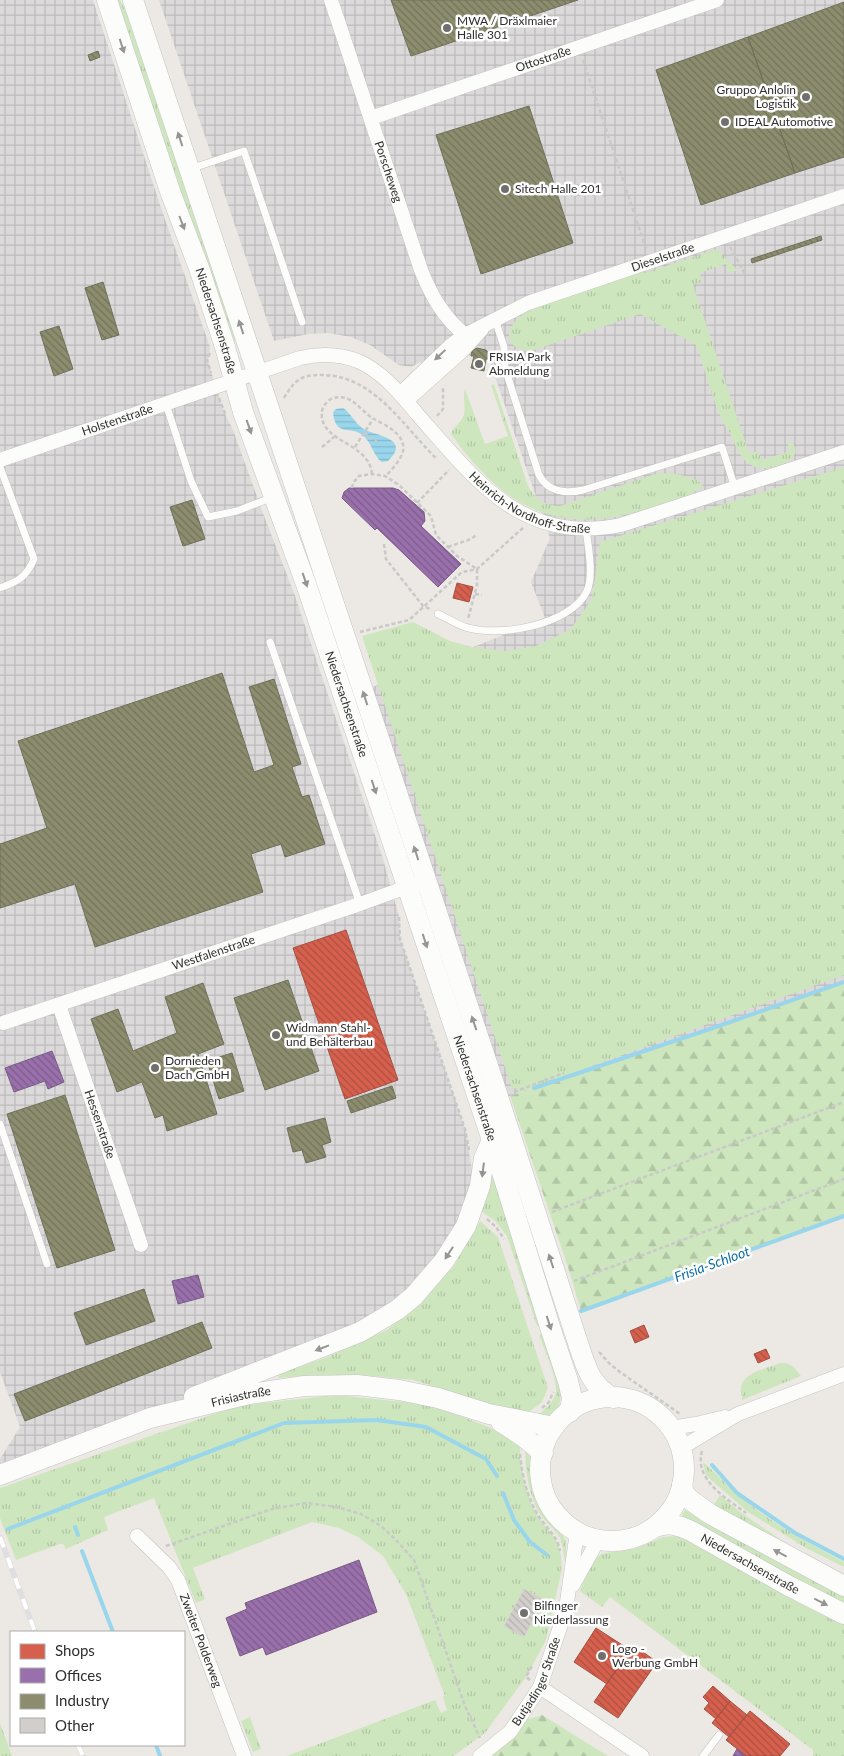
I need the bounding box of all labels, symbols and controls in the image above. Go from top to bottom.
place label: MWA / Dräxlmaier Halle 301 [457,13,557,42]
marker: MWA / Dräxlmaier Halle 301 [441,22,453,34]
one-way arrow [119,39,126,54]
street label: Ottostraße [513,42,573,75]
place label: Gruppo Anlolin Logistik [717,82,797,111]
marker: Gruppo Anlolin Logistik [800,91,812,103]
place label: IDEAL Automotive [735,114,833,129]
marker: IDEAL Automotive [719,116,731,128]
one-way arrow [175,132,183,147]
street label: Porscheweg [371,139,406,204]
place label: Sitech Halle 201 [515,181,601,196]
marker: Sitech Halle 201 [499,183,511,195]
one-way arrow [179,215,186,230]
street label: Dieselstraße [629,239,696,274]
street label: Niedersachsenstraße [192,266,240,376]
one-way arrow [237,319,245,334]
one-way arrow [435,349,447,361]
place label: FRISIA Park Abmeldung [489,349,552,378]
marker: FRISIA Park Abmeldung [473,358,485,370]
street label: Holstenstraße [80,401,155,439]
one-way arrow [246,420,253,435]
street label: Heinrich-Nordhoff-Straße [466,468,590,536]
one-way arrow [301,573,309,588]
street label: Niedersachsenstraße [322,649,371,759]
one-way arrow [361,691,369,706]
one-way arrow [370,779,378,794]
one-way arrow [412,845,420,860]
street label: Westfalenstraße [170,932,257,973]
one-way arrow [422,933,429,948]
one-way arrow [469,1016,477,1031]
place label: Widmann Stahl- und Behälterbau [286,1020,373,1049]
marker: Widmann Stahl- und Behälterbau [270,1029,282,1041]
street label: Niedersachsenstraße [451,1033,500,1143]
place label: Dornieden Dach GmbH [165,1053,230,1082]
marker: Dornieden Dach GmbH [149,1062,161,1074]
street label: Hessenstraße [81,1088,119,1160]
one-way arrow [479,1163,487,1179]
water label: Frisia-Schloot [672,1242,752,1285]
one-way arrow [445,1246,454,1260]
one-way arrow [547,1253,555,1268]
one-way arrow [545,1316,553,1331]
one-way arrow [314,1344,329,1352]
street label: Frisiastraße [210,1383,272,1410]
street label: Niedersachsenstraße [698,1530,802,1597]
one-way arrow [773,1548,787,1557]
street label: Zweiter Polderweg [177,1591,226,1689]
place label: Bilfinger Niederlassung [534,1598,609,1627]
one-way arrow [813,1598,828,1606]
marker: Bilfinger Niederlassung [518,1607,530,1619]
legend [10,1631,185,1746]
street label: Butjadinger Straße [508,1635,563,1729]
text: Shops [55,1641,95,1659]
place label: Logo - Werbung GmbH [612,1641,698,1670]
marker: Logo - Werbung GmbH [596,1650,608,1662]
text: Offices [55,1666,102,1684]
text: Industry [55,1691,110,1709]
text: Other [55,1716,95,1734]

